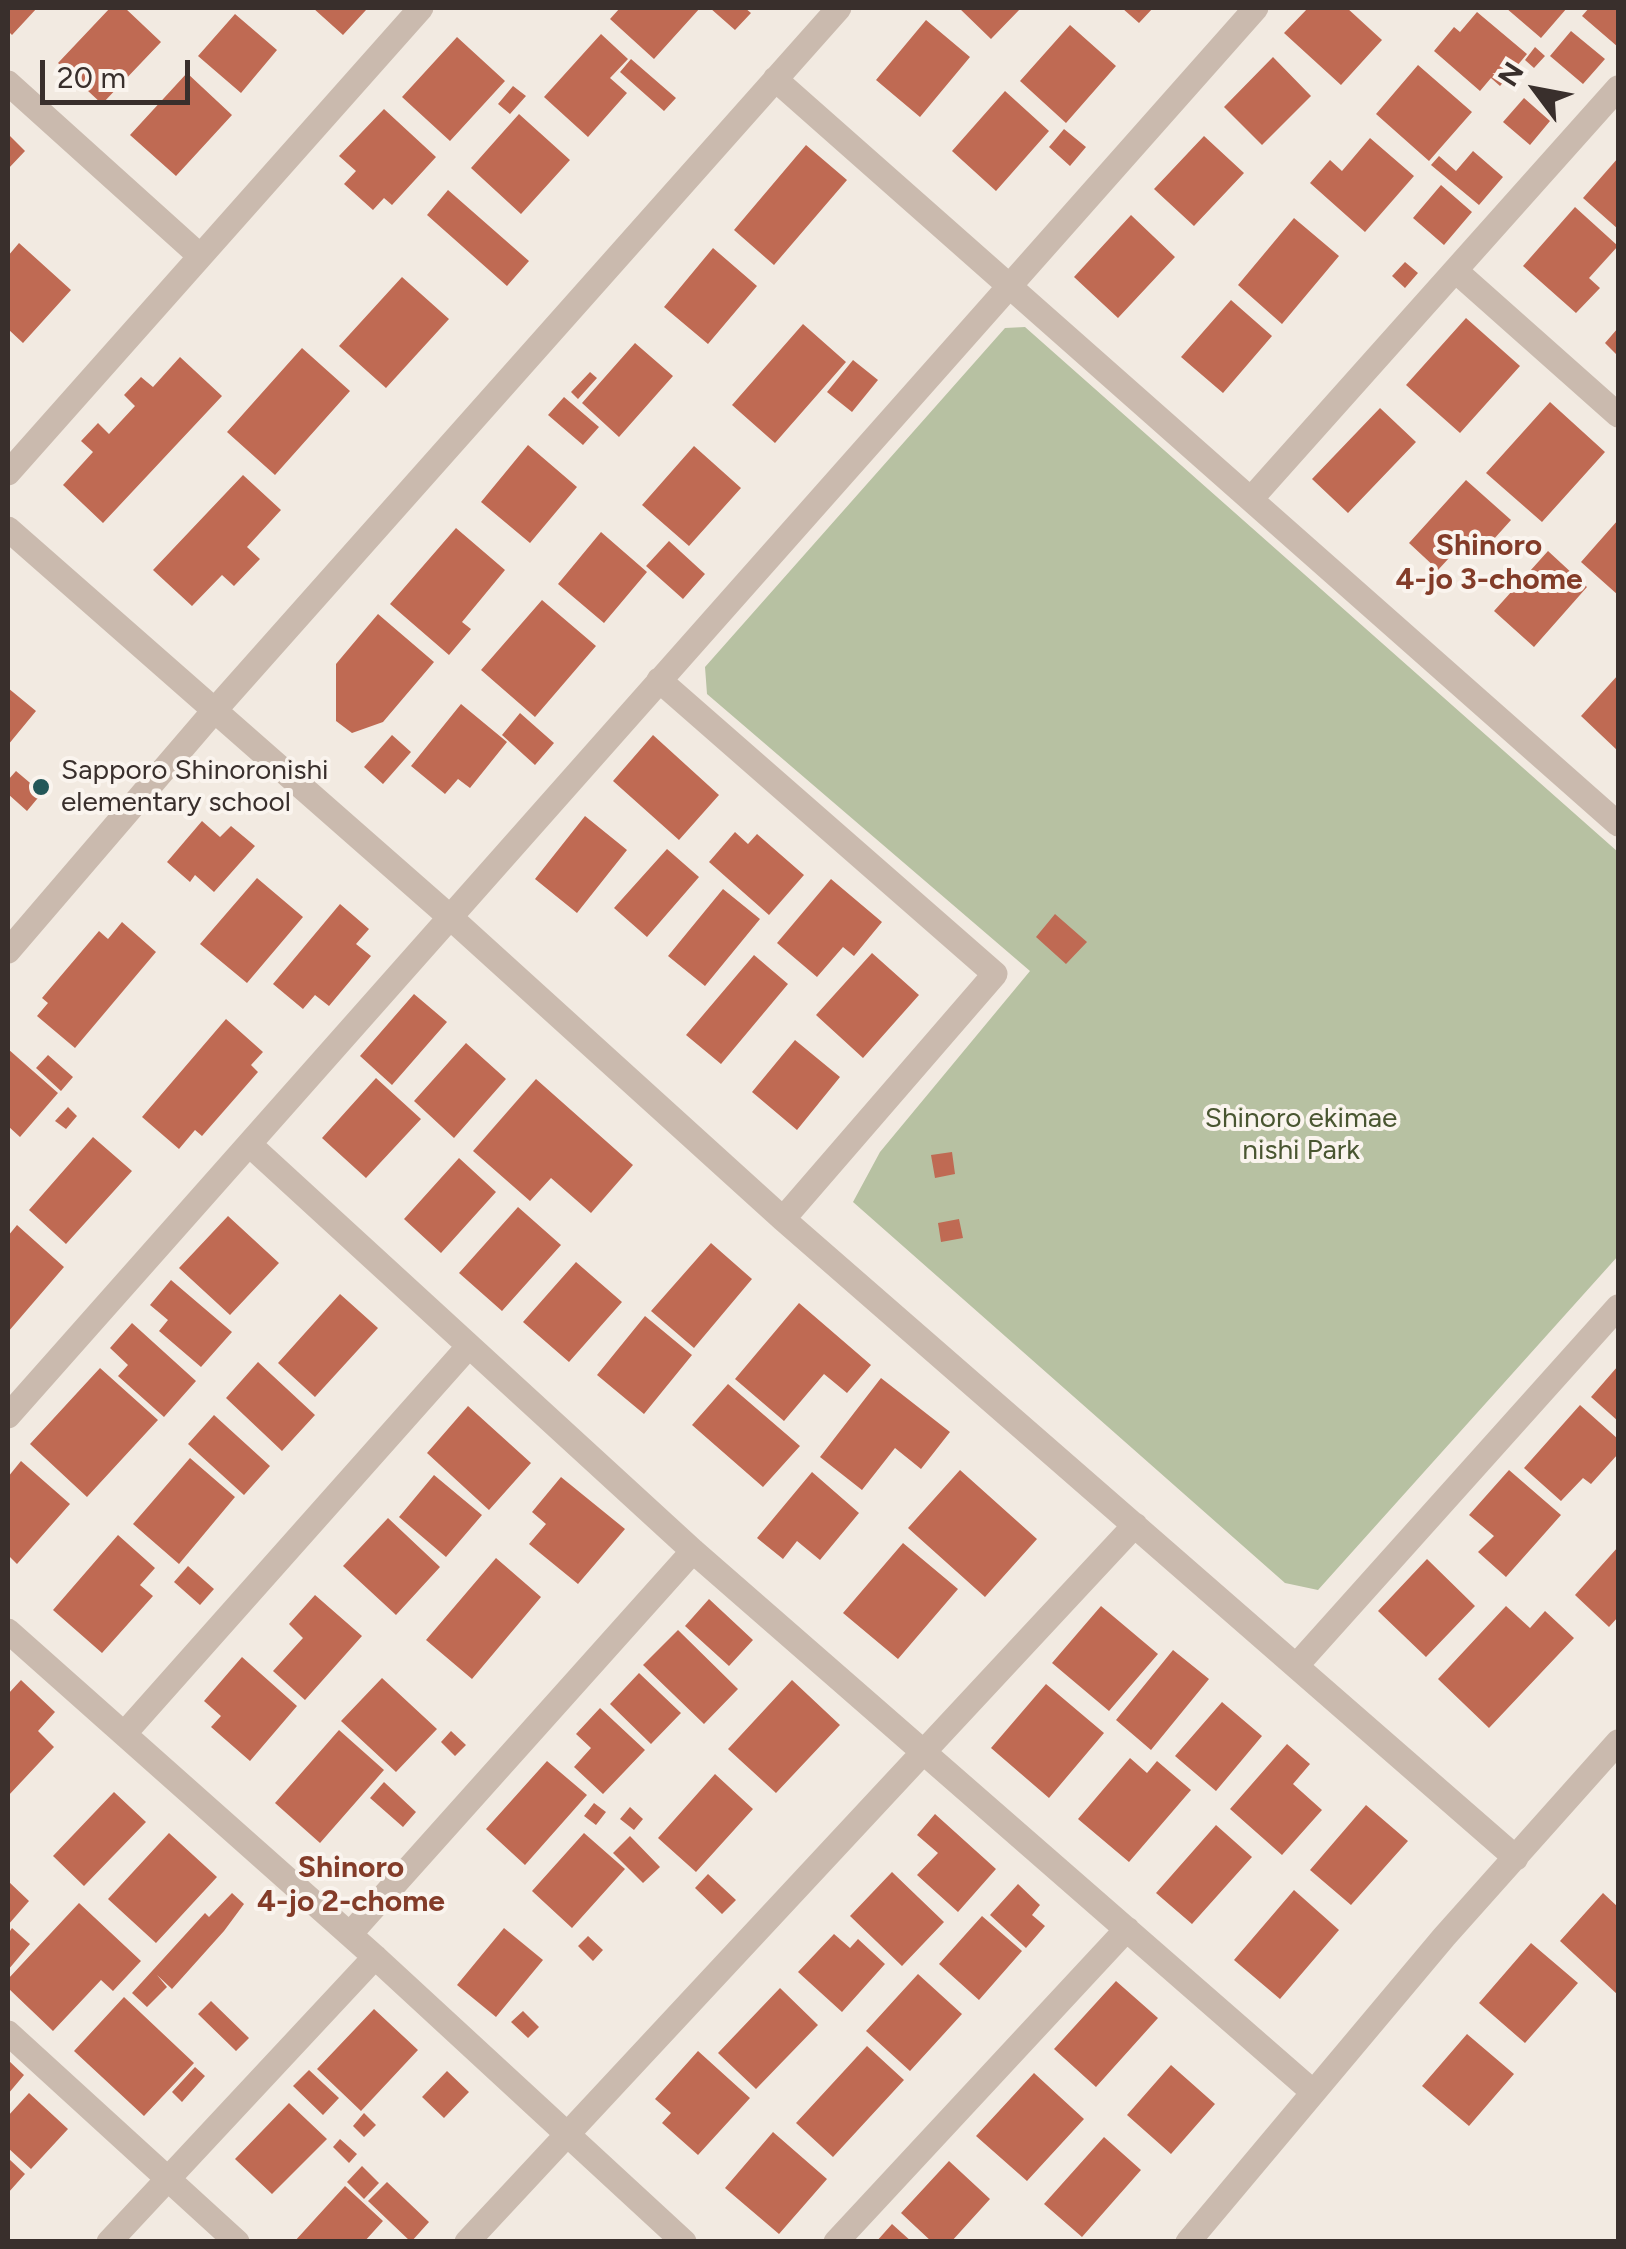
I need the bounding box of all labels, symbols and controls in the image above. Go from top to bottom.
scale bar [45,40,195,102]
north arrow [1486,40,1586,140]
text: N [1490,56,1531,92]
text: 20 m [57,59,126,96]
district label: Shinoro 4-jo 3-chome [1395,528,1583,598]
place label: Sapporo Shinoronishi elementary school [61,754,329,820]
marker: Sapporo Shinoronishi elementary school [30,776,52,798]
park label: Shinoro ekimae nishi Park [1205,1102,1397,1168]
district label: Shinoro 4-jo 2-chome [257,1850,445,1920]

